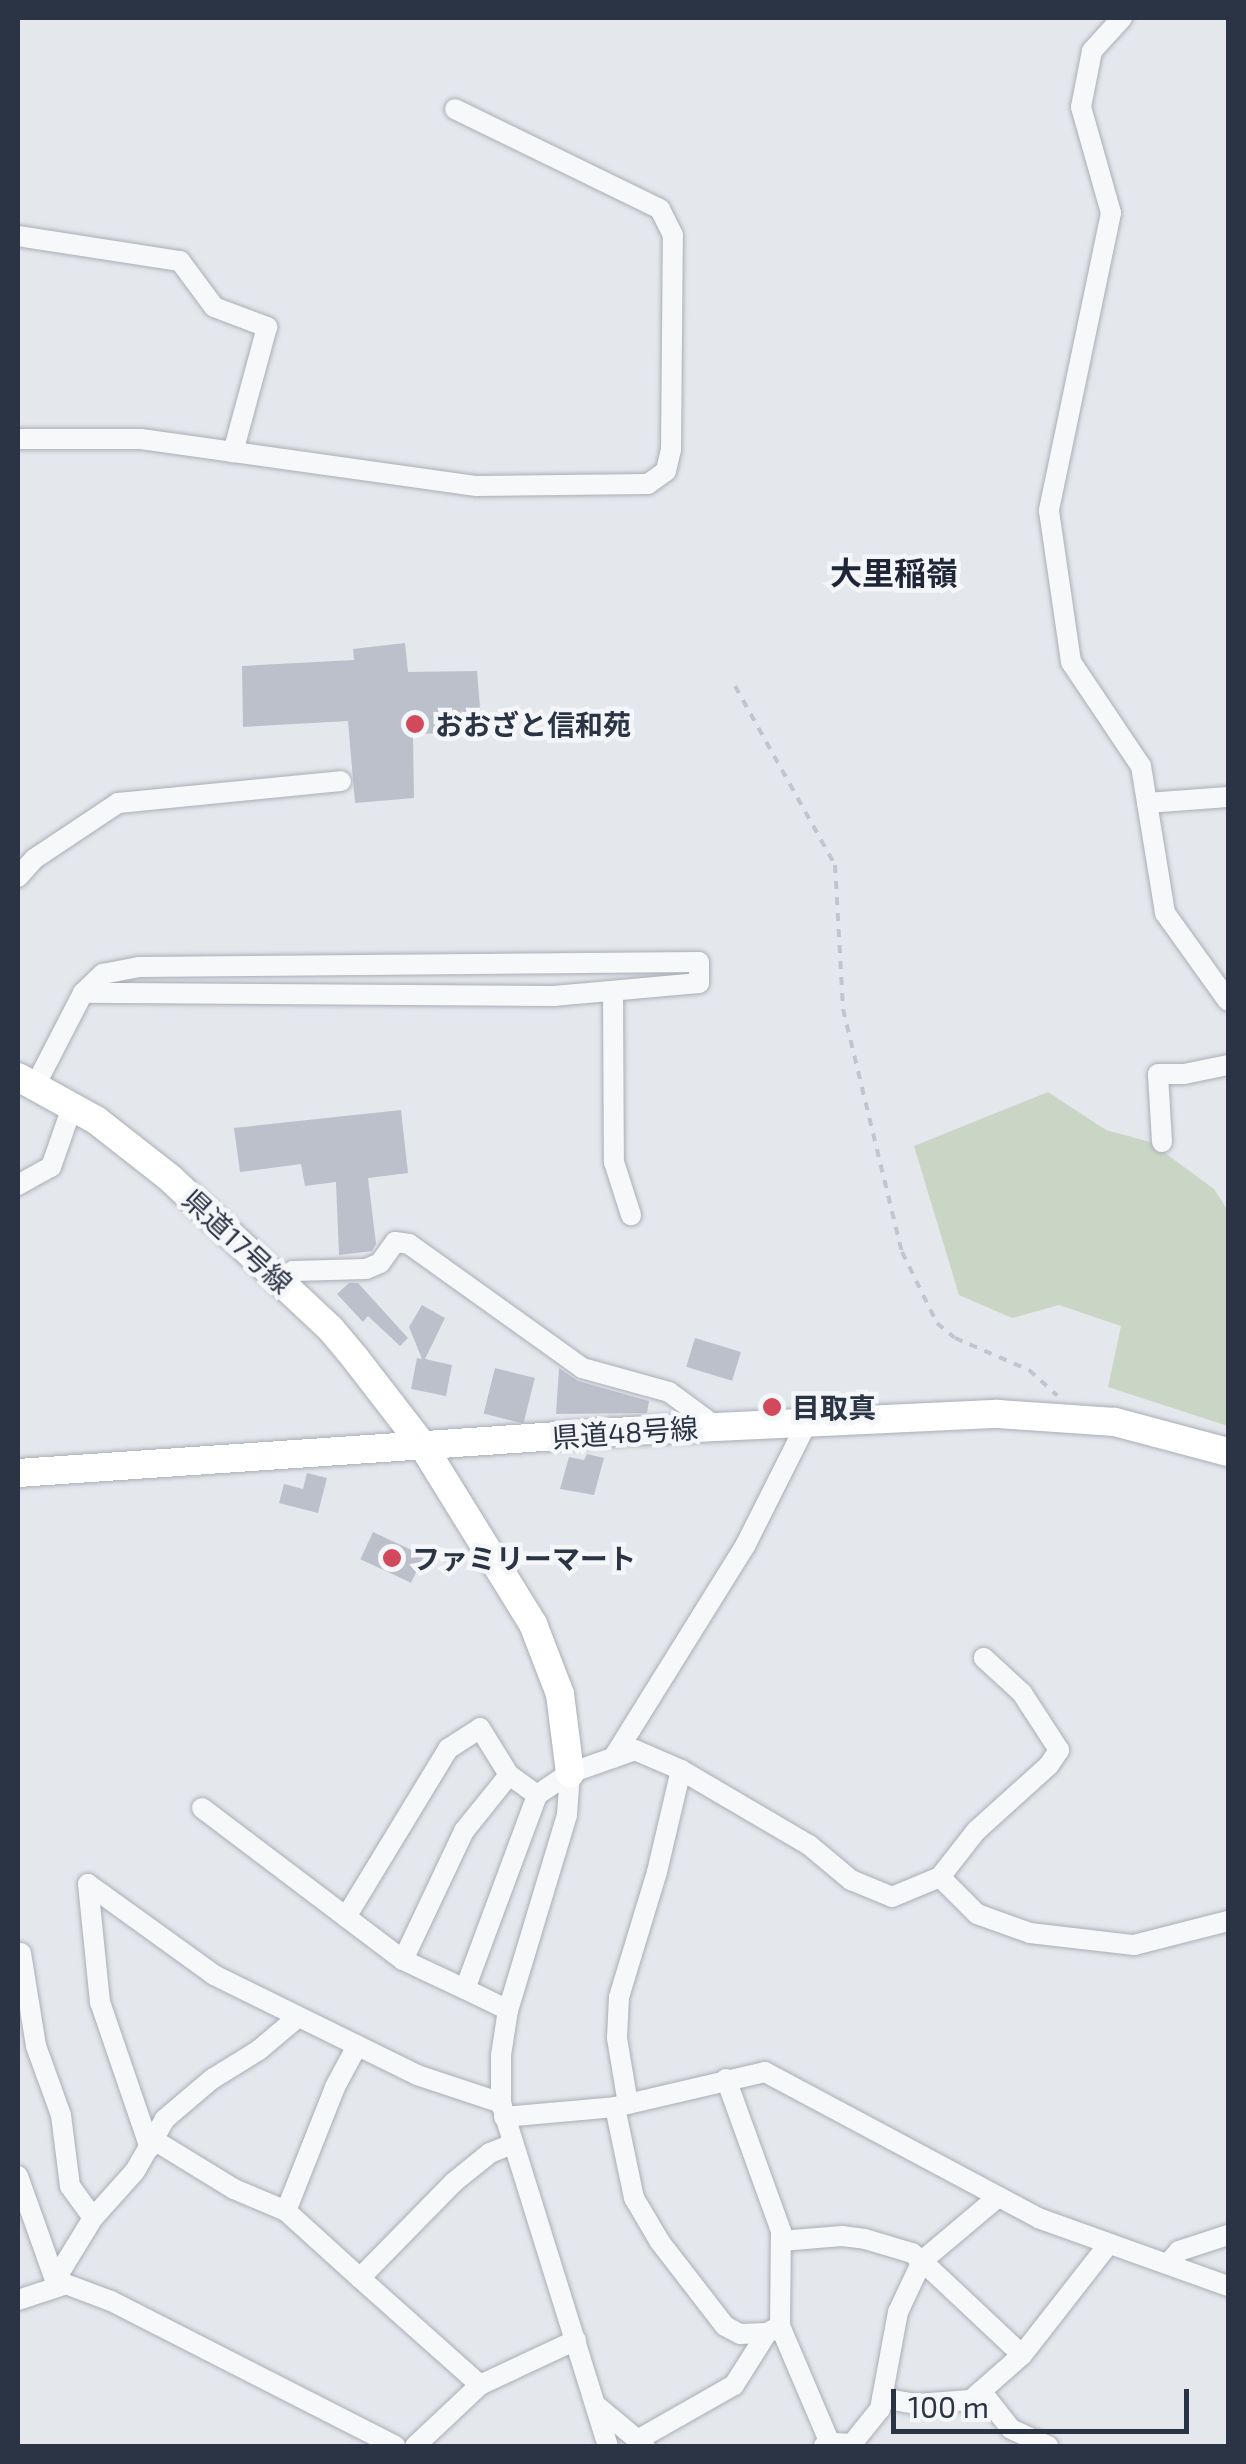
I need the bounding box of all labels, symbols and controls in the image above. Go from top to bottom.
district label: 大里稲嶺 [830,553,958,591]
place label: おおざと信和苑 [435,707,631,741]
marker: おおざと信和苑 [404,713,426,735]
street label: 県道17号線 [176,1182,300,1300]
place label: 目取真 [792,1390,876,1424]
marker: 目取真 [761,1396,783,1418]
street label: 県道48号線 [551,1410,699,1454]
place label: ファミリーマート [412,1541,636,1575]
marker: ファミリーマート [381,1547,403,1569]
scale bar [896,2369,1194,2431]
text: 100 m [908,2388,989,2424]

